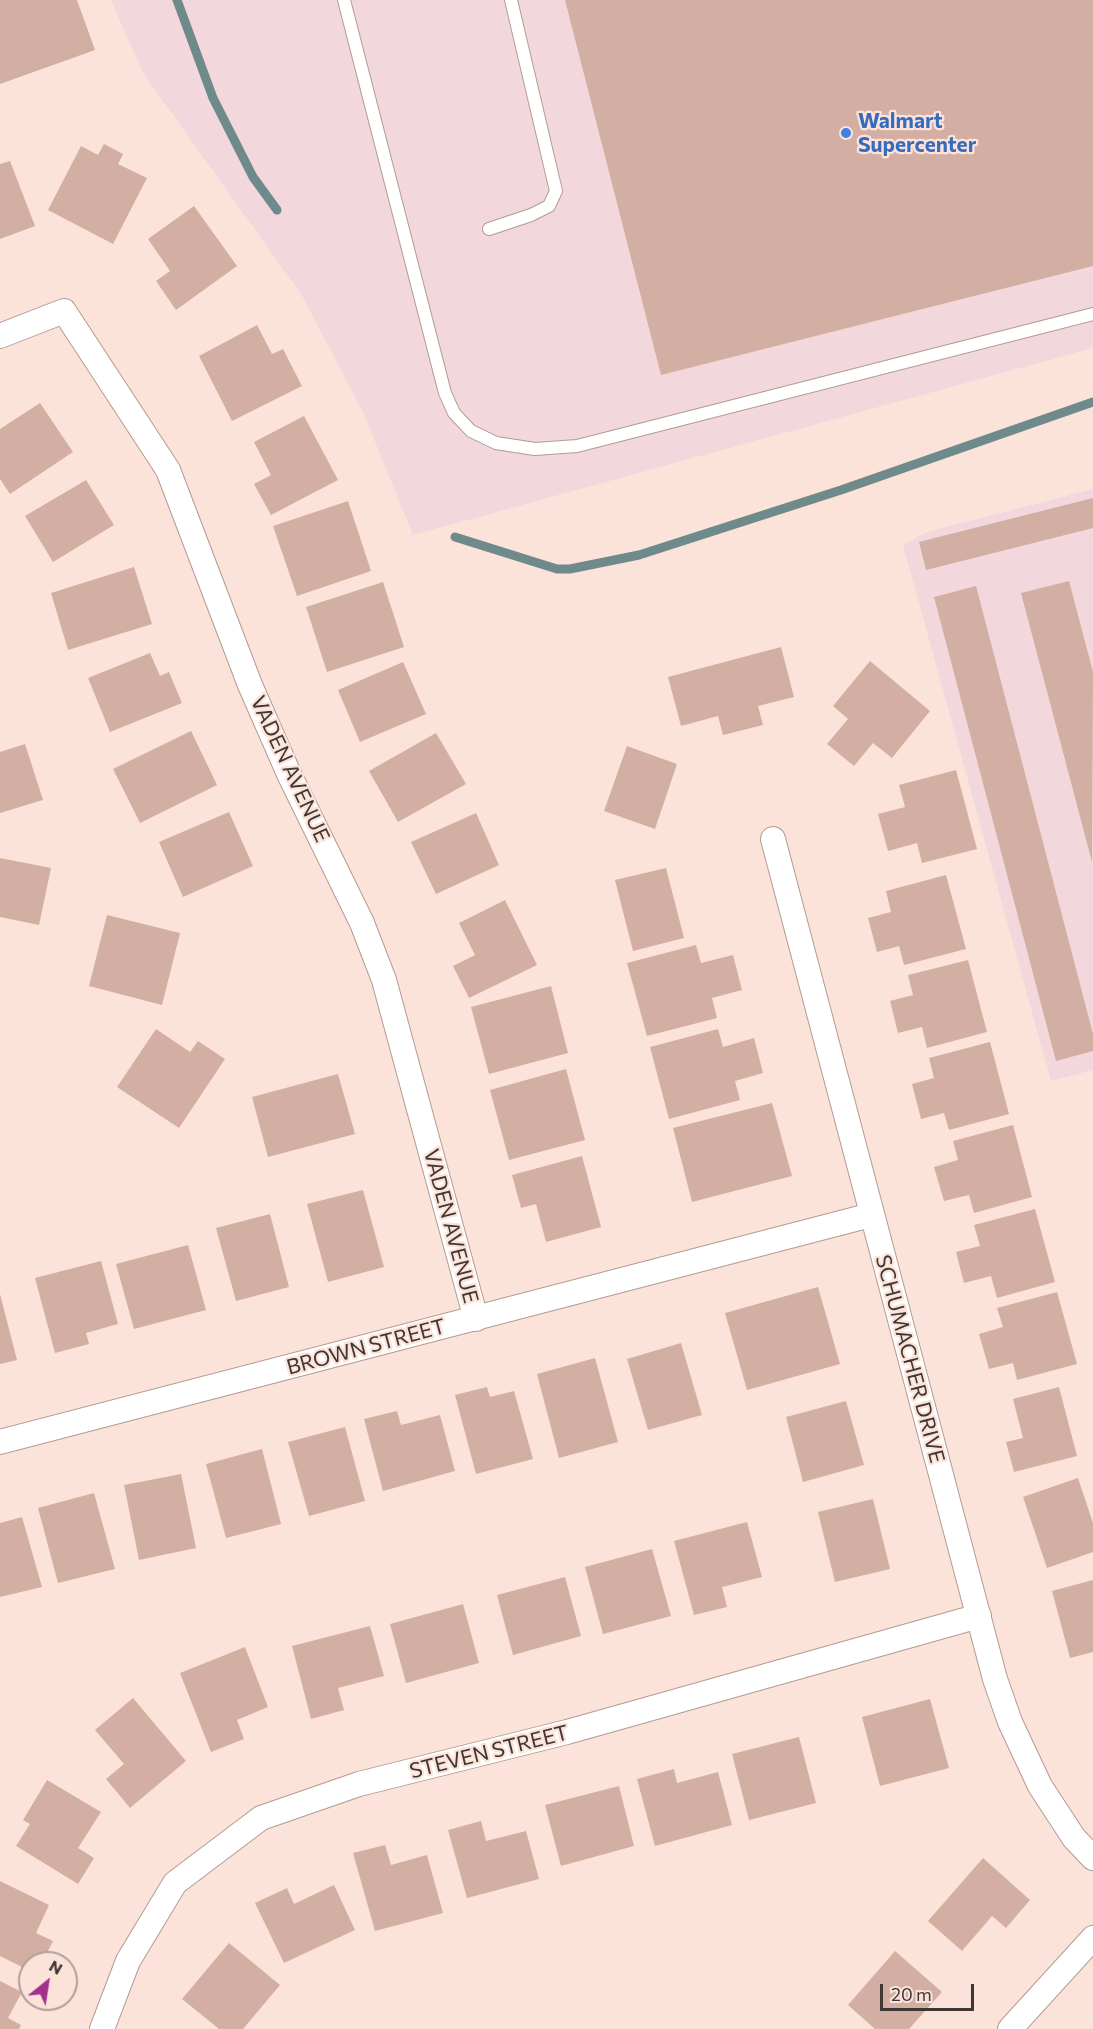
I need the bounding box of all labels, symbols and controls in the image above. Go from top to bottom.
place label: Walmart Supercenter [858,108,976,158]
marker: Walmart Supercenter [839,126,853,140]
street label: VADEN AVENUE [245,692,335,846]
street label: VADEN AVENUE [418,1146,484,1306]
street label: SCHUMACHER DRIVE [870,1252,950,1466]
street label: BROWN STREET [284,1314,448,1380]
street label: STEVEN STREET [407,1720,571,1784]
north arrow [18,1951,78,2011]
text: N [46,1955,66,1978]
scale bar [883,1972,978,2010]
text: 20 m [891,1983,932,2005]

